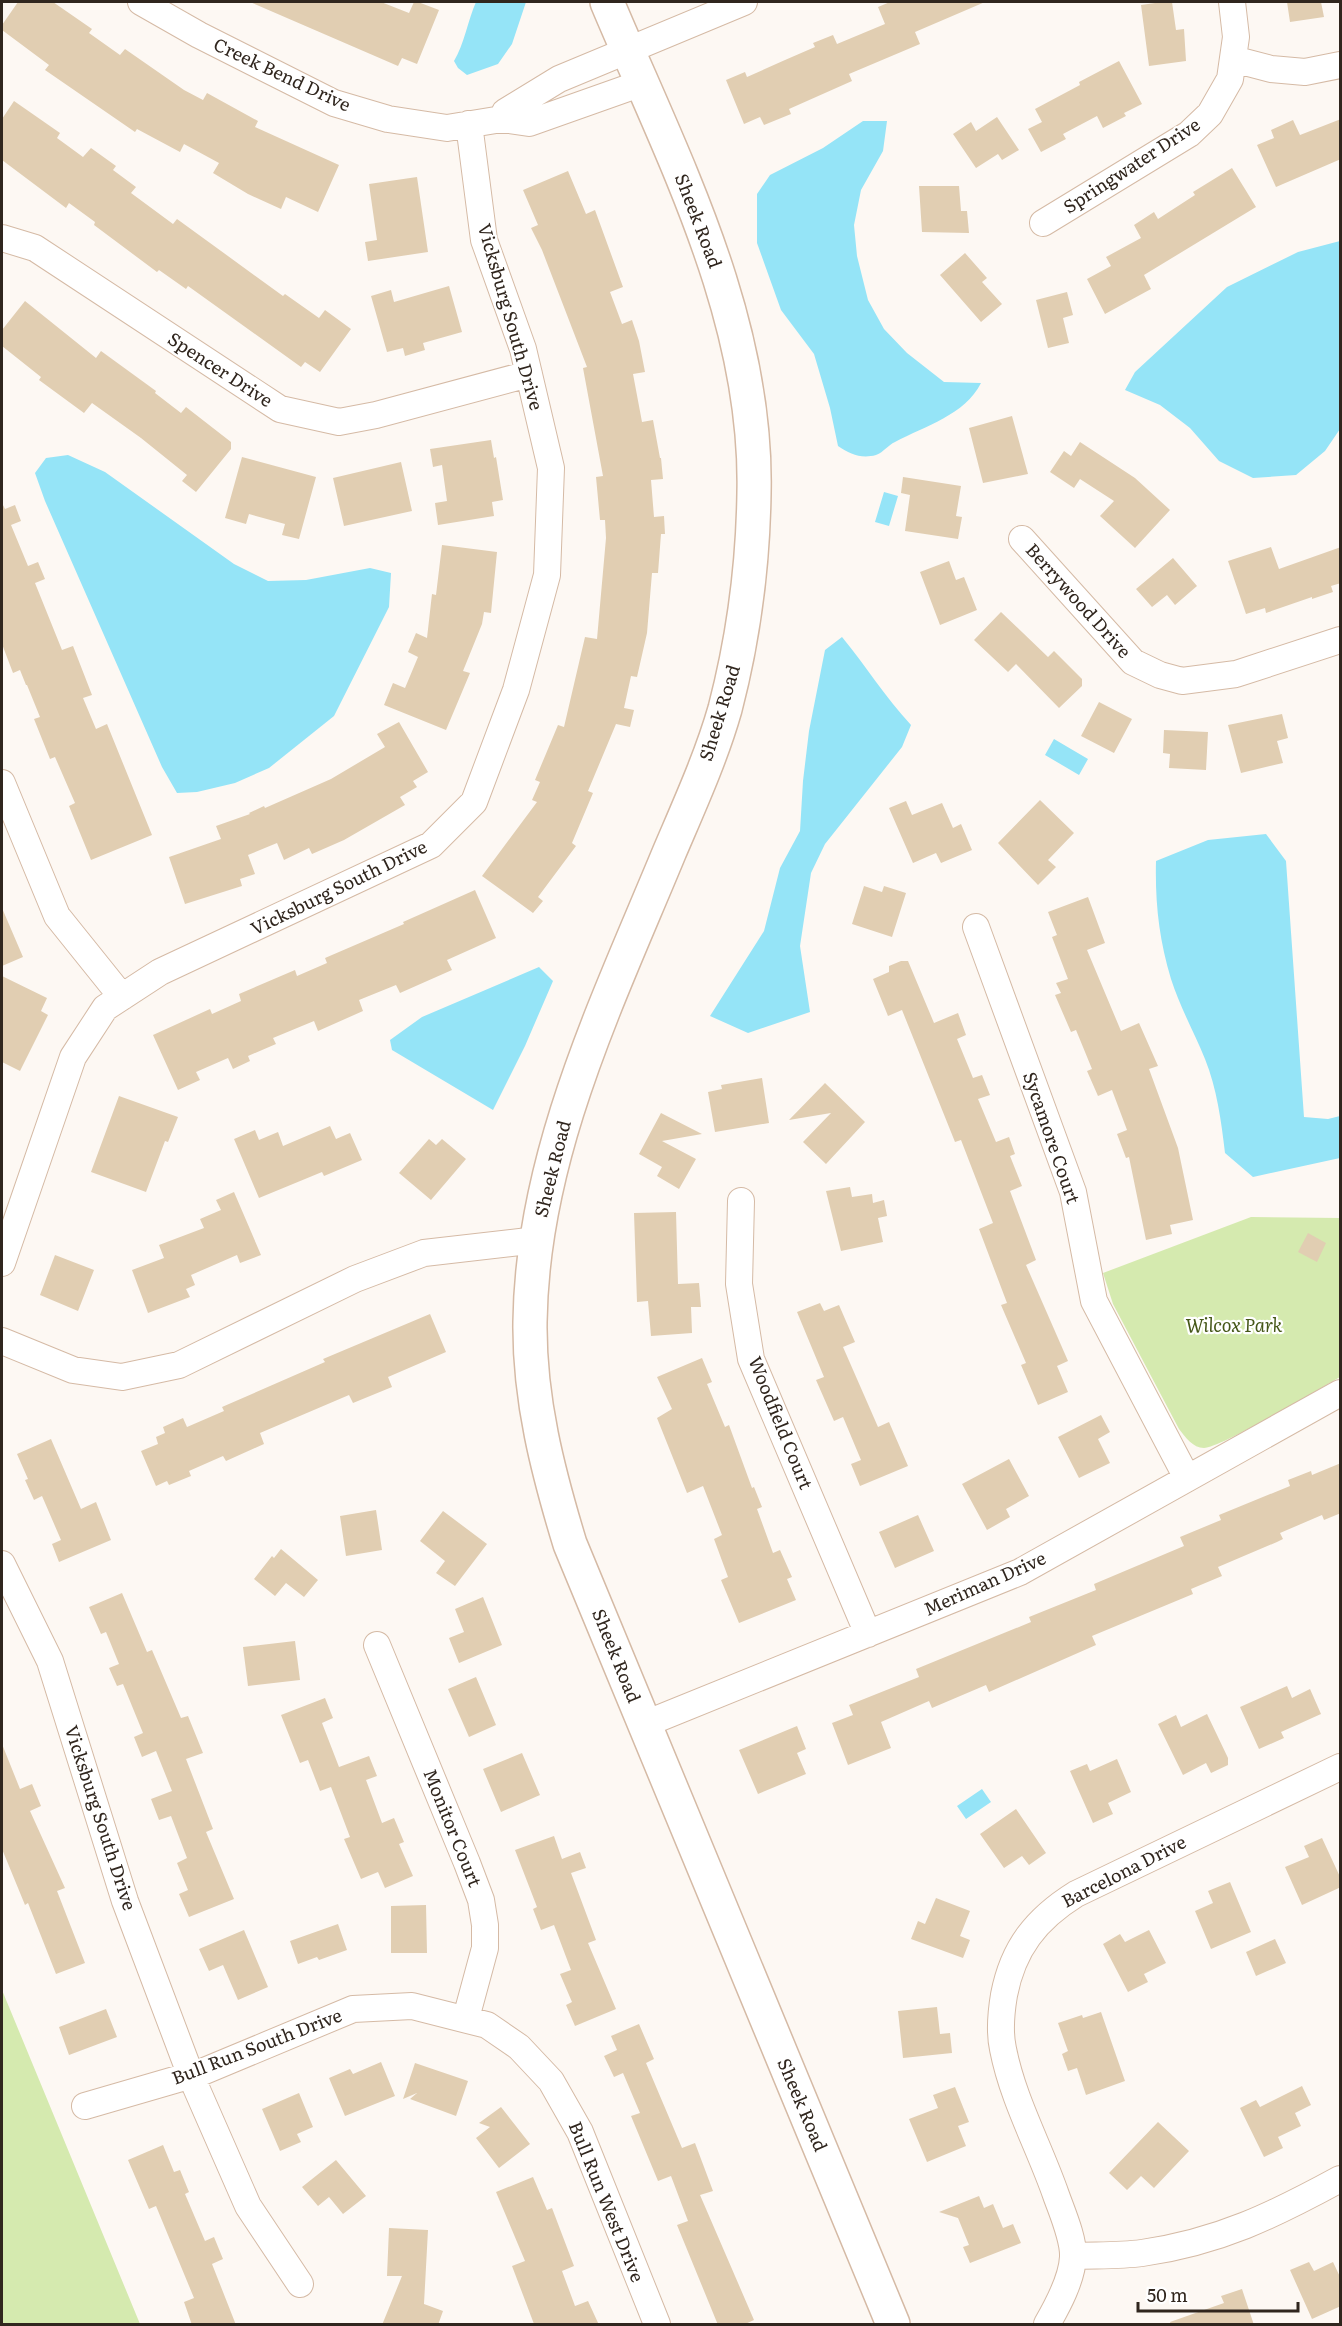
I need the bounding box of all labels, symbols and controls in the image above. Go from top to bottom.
street label: Creek Bend Drive [210,30,356,117]
street label: Springwater Drive [1057,110,1205,219]
street label: Sheek Road [669,169,730,272]
street label: Vicksburg South Drive [472,220,551,413]
street label: Spencer Drive [163,325,279,413]
street label: Berrywood Drive [1020,536,1138,664]
street label: Sheek Road [691,661,746,764]
street label: Vicksburg South Drive [246,832,431,941]
street label: Sycamore Court [1017,1068,1088,1208]
street label: Sheek Road [526,1117,577,1220]
park label: Wilcox Park [1186,1311,1283,1338]
street label: Woodfield Court [742,1352,821,1494]
street label: Meriman Drive [919,1544,1050,1622]
street label: Sheek Road [586,1604,648,1706]
street label: Vicksburg South Drive [59,1721,144,1914]
street label: Monitor Court [417,1764,490,1891]
street label: Barcelona Drive [1056,1828,1190,1914]
street label: Bull Run South Drive [167,2001,345,2091]
street label: Sheek Road [772,2053,835,2155]
street label: Bull Run West Drive [563,2117,652,2286]
scale bar [1138,2275,1298,2313]
text: 50 m [1147,2281,1188,2308]

